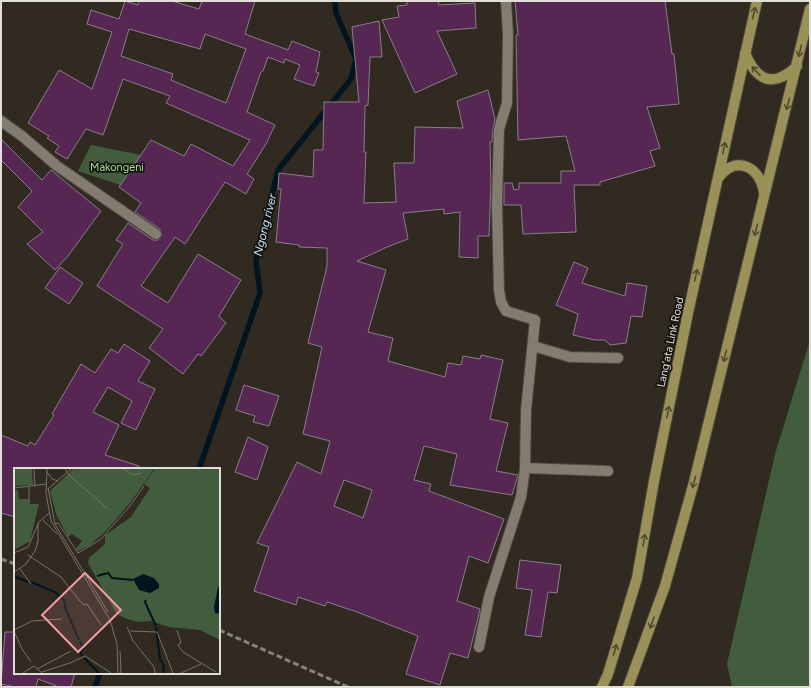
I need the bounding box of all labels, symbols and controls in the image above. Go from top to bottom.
one-way arrow [751,7,759,20]
one-way arrow [796,44,804,57]
one-way arrow [751,66,760,76]
one-way arrow [783,97,791,110]
one-way arrow [721,142,729,155]
park label: Makongeni [90,161,144,174]
water label: Ngong river [251,192,280,258]
one-way arrow [752,223,760,236]
one-way arrow [693,269,700,282]
street label: Lang'ata Link Road [655,296,686,388]
one-way arrow [721,349,728,362]
one-way arrow [664,406,672,419]
inset map [14,468,220,674]
one-way arrow [689,476,697,489]
one-way arrow [640,534,648,547]
one-way arrow [648,616,655,629]
one-way arrow [612,644,619,657]

